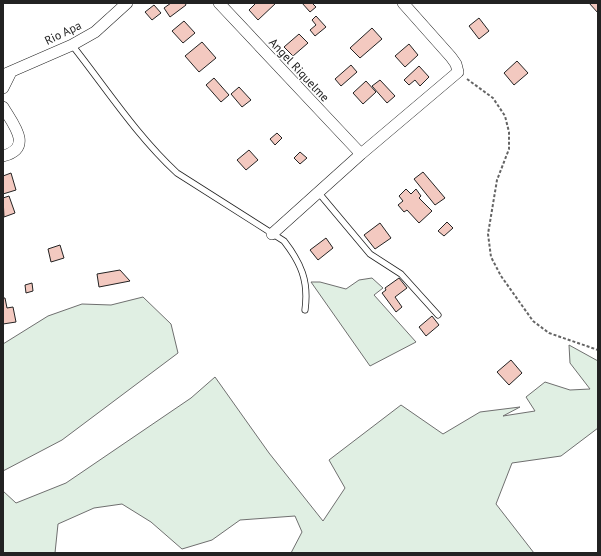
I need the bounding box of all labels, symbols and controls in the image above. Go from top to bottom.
street label: Rio Apa [42,17,84,48]
street label: Angel Riquelme [266,35,333,105]

